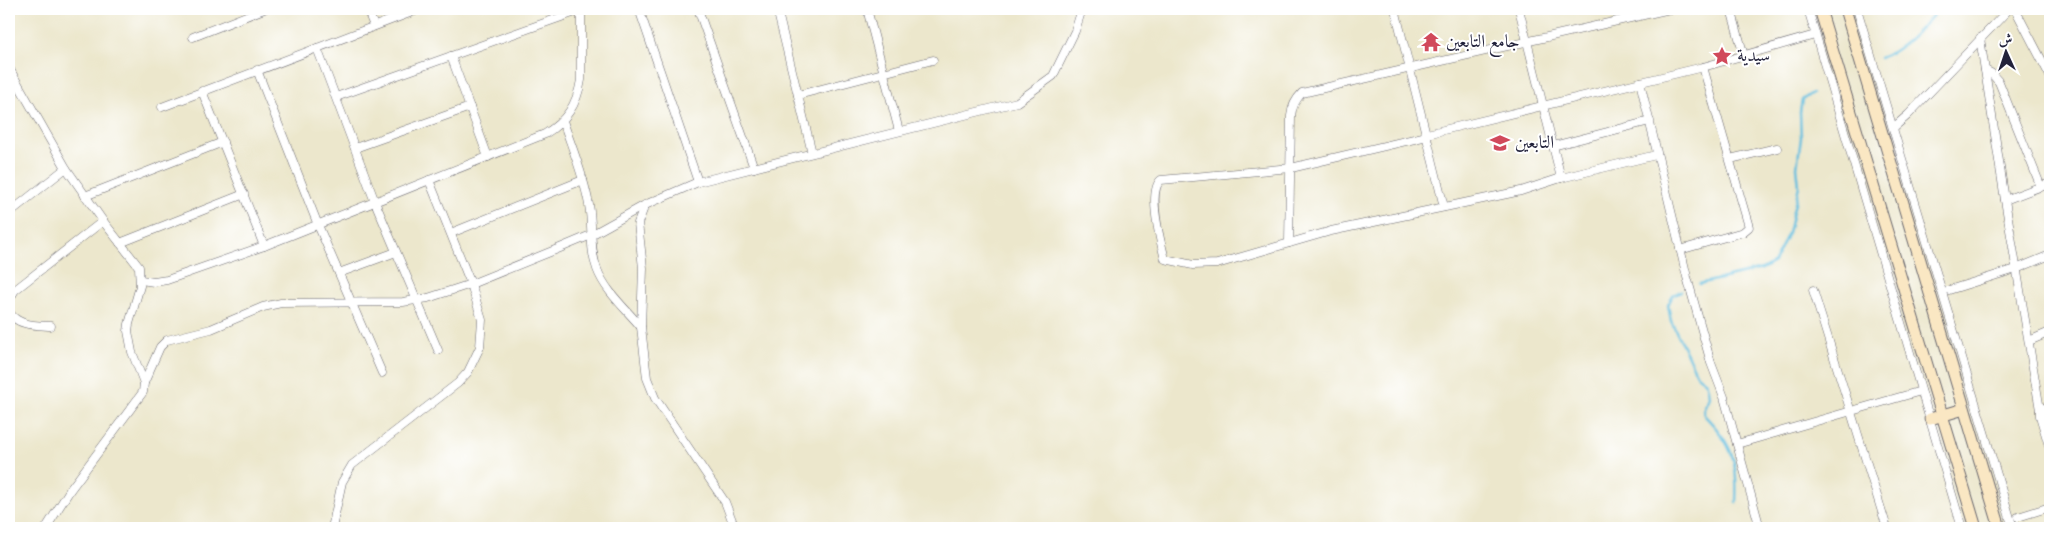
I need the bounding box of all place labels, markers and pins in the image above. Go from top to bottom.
place label: جامع التابعين [1446,30,1520,57]
temple icon: جامع التابعين [1420,31,1442,53]
place label: سيدية [1737,44,1770,69]
place icon: سيدية [1711,45,1733,67]
place label: التابعين [1515,131,1554,156]
school or university icon: التابعين [1489,132,1511,154]

